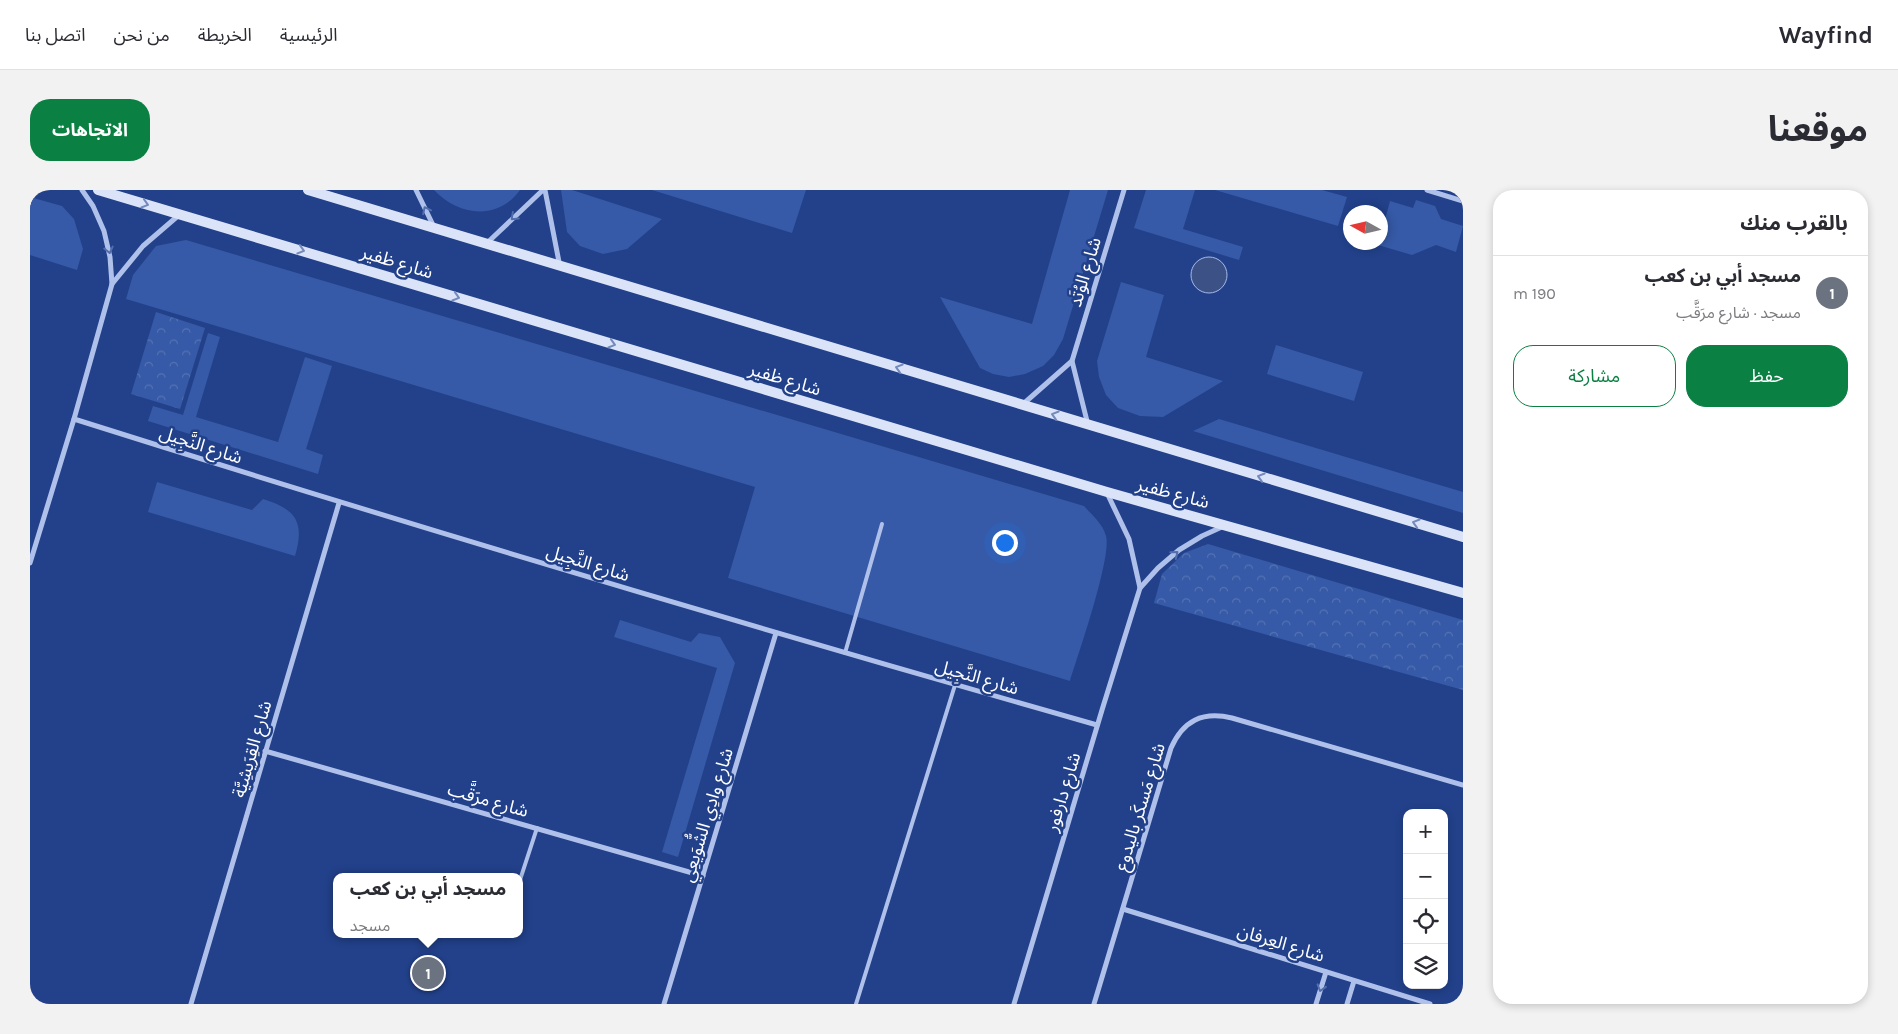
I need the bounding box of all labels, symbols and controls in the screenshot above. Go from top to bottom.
text: Wayfind [1779,21,1873,49]
text: اتصل بنا [25,24,85,46]
text: من نحن [113,24,170,46]
text: الخريطة [198,24,252,46]
text: الرئيسية [280,24,338,46]
button: الاتجاهات [30,99,150,161]
text: موقعنا [1768,109,1868,150]
one-way arrow [140,198,149,208]
north arrow [1343,205,1388,250]
one-way arrow [422,206,432,215]
one-way arrow [511,211,520,220]
text: بالقرب منك [1740,211,1848,235]
street label: شارع الوُتَد [1064,234,1109,310]
street label: شارع ظفير [356,240,436,286]
one-way arrow [296,245,304,255]
one-way arrow [103,246,113,255]
text: مسجد أبي بن كعب [1644,265,1801,287]
text: 190 m [1513,284,1556,303]
text: 1 [1829,284,1835,303]
one-way arrow [452,292,460,302]
text: مسجد · شارع مرَقَّب [1676,303,1801,322]
one-way arrow [607,338,616,348]
button: مشاركة [1513,345,1676,407]
button: حفظ [1686,345,1848,407]
street label: شارع ظفير [744,357,824,403]
one-way arrow [895,364,904,374]
one-way arrow [1051,411,1059,421]
street label: شارع النَّجِيل [156,420,246,472]
one-way arrow [1257,472,1265,482]
street label: شارع ظفير [1133,473,1212,516]
one-way arrow [1413,519,1421,529]
your location [992,530,1018,556]
street label: شارع النَّجِيل [543,539,633,589]
one-way arrow [1169,552,1178,560]
street label: شارع النَّجِيل [932,654,1022,702]
street label: شارع القِرَيشِيَّة [228,698,279,801]
street label: شارع مَسكَر باليدوع [1110,740,1173,875]
street label: شارع وادِي الشُّوَيعِي [671,744,741,886]
street label: شارع دارفور [1040,750,1088,836]
street label: شارع مرَقَّب [444,773,532,825]
map controls [1403,809,1448,989]
button: + [1403,809,1448,854]
button: − [1403,854,1448,899]
popup [333,873,523,938]
text: مسجد أبي بن كعب [350,878,506,900]
button: locate [1403,899,1448,944]
text: مسجد [350,916,390,935]
street label: شارع العِرفان [1234,919,1327,970]
button: layers [1403,944,1448,989]
pin: 1 [412,954,444,992]
one-way arrow [1316,983,1326,991]

